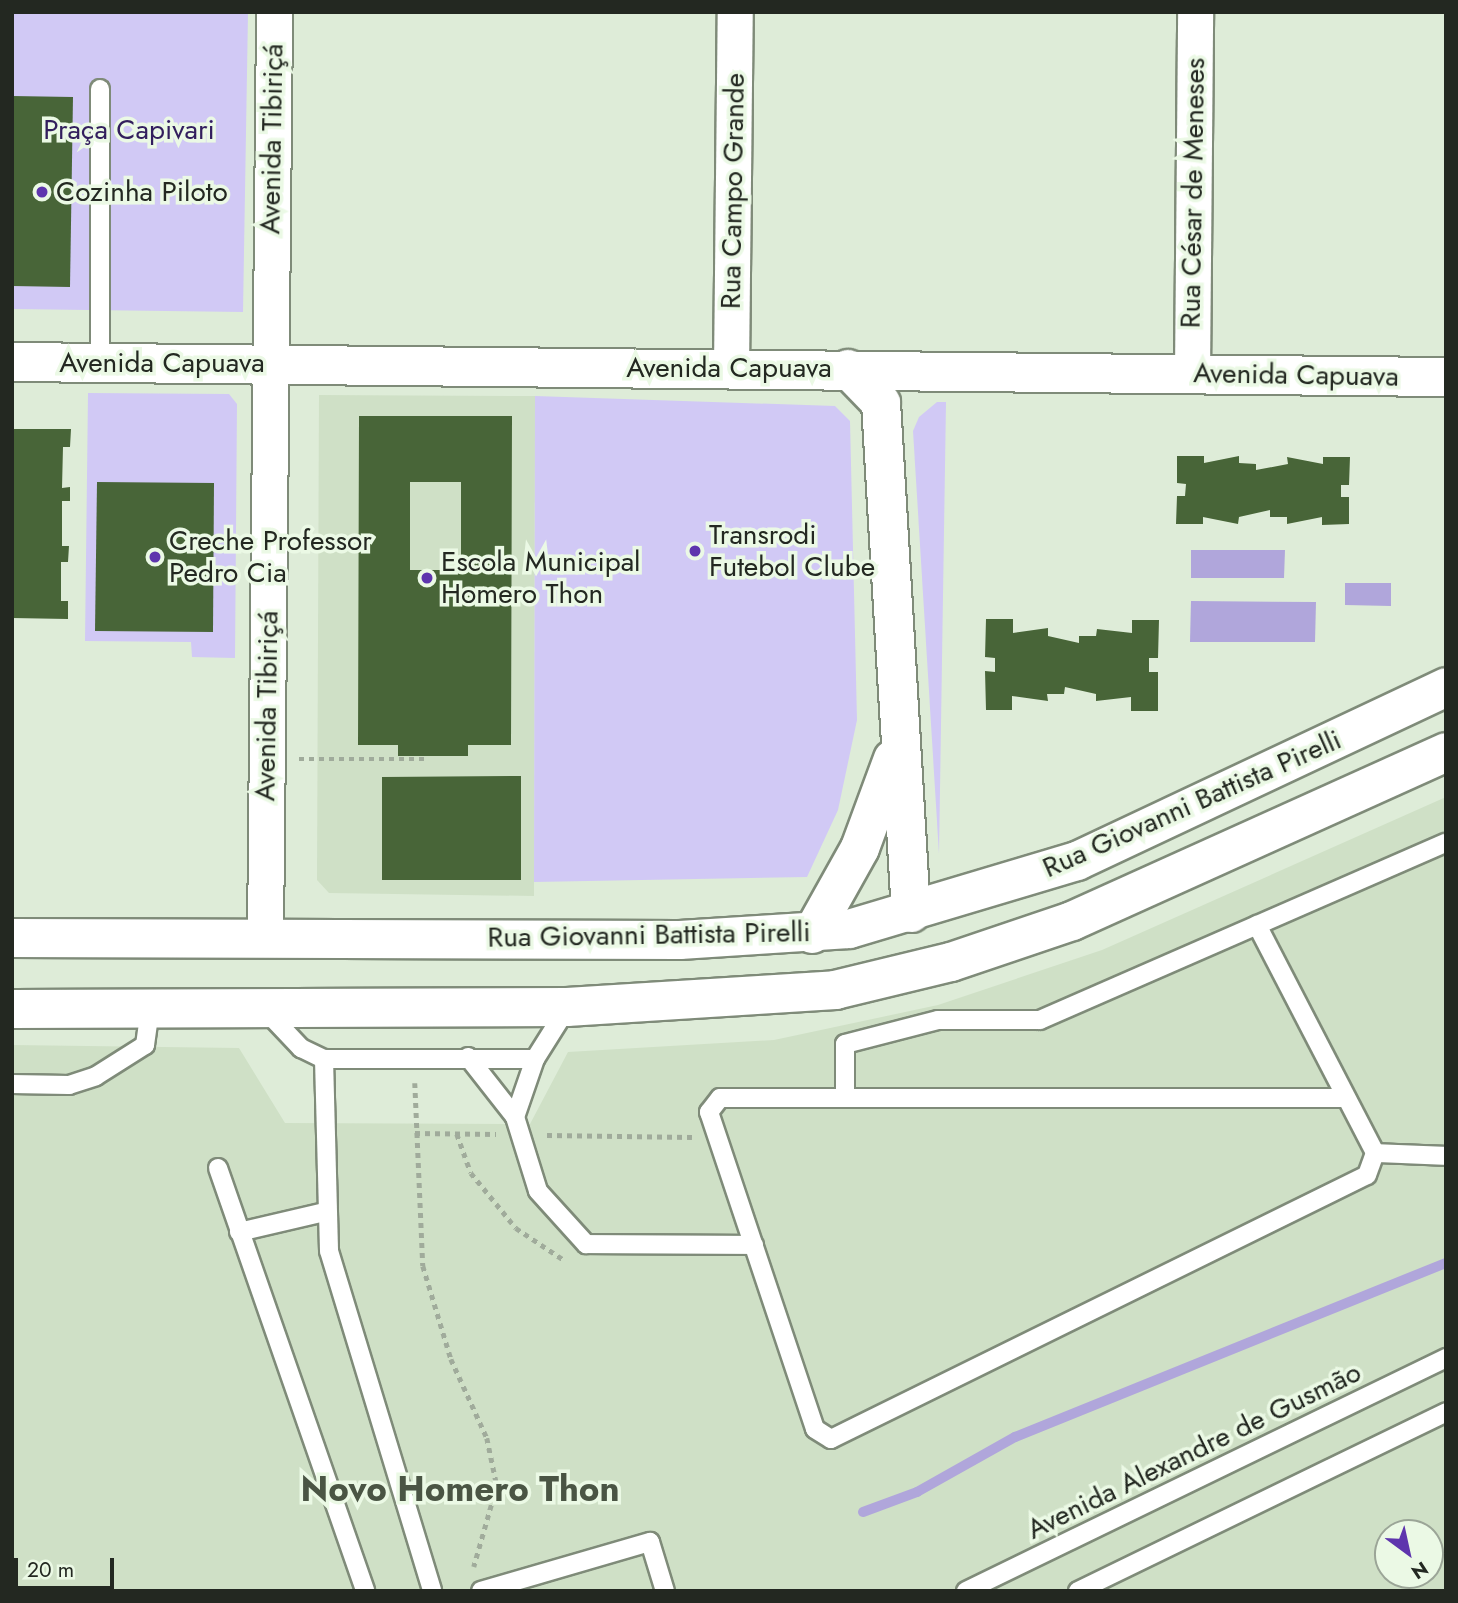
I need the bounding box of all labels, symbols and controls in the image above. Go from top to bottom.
street label: Avenida Tibiriçá [254,43,290,235]
street label: Rua César de Meneses [1174,57,1212,329]
street label: Rua Campo Grande [714,73,752,309]
park label: Praça Capivari [43,113,215,147]
place label: Cozinha Piloto [56,175,228,209]
marker: Cozinha Piloto [34,184,50,200]
street label: Avenida Capuava [59,346,265,380]
street label: Avenida Capuava [626,351,832,385]
street label: Avenida Capuava [1193,356,1399,394]
place label: Transrodi Futebol Clube [709,518,875,584]
place label: Creche Professor Pedro Cia [169,524,372,590]
marker: Transrodi Futebol Clube [687,543,703,559]
place label: Escola Municipal Homero Thon [441,545,641,611]
marker: Creche Professor Pedro Cia [147,549,163,565]
marker: Escola Municipal Homero Thon [419,570,435,586]
street label: Avenida Tibiriçá [249,610,285,802]
street label: Rua Giovanni Battista Pirelli [1038,723,1346,885]
street label: Rua Giovanni Battista Pirelli [487,915,811,955]
street label: Avenida Alexandre de Gusmão [1022,1355,1366,1547]
district label: Novo Homero Thon [300,1468,620,1510]
north arrow [1374,1519,1444,1589]
scale bar [18,1544,117,1588]
text: 20 m [27,1555,74,1585]
text: N [1406,1555,1433,1586]

